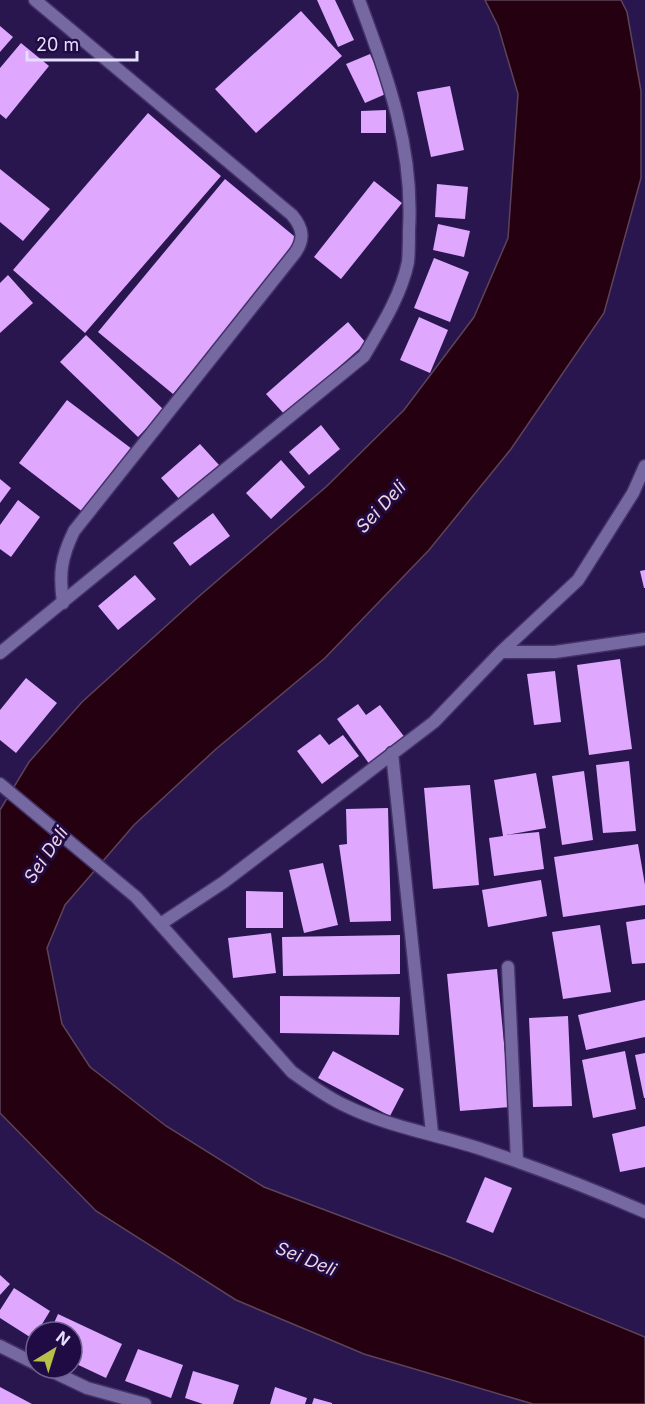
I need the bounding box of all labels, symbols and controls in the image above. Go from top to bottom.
scale bar [27,24,136,62]
text: 20 m [36,34,79,55]
water label: Sei Deli [351,476,410,537]
water label: Sei Deli [19,822,72,887]
water label: Sei Deli [273,1237,340,1280]
north arrow [24,1320,84,1380]
text: N [52,1327,74,1350]

